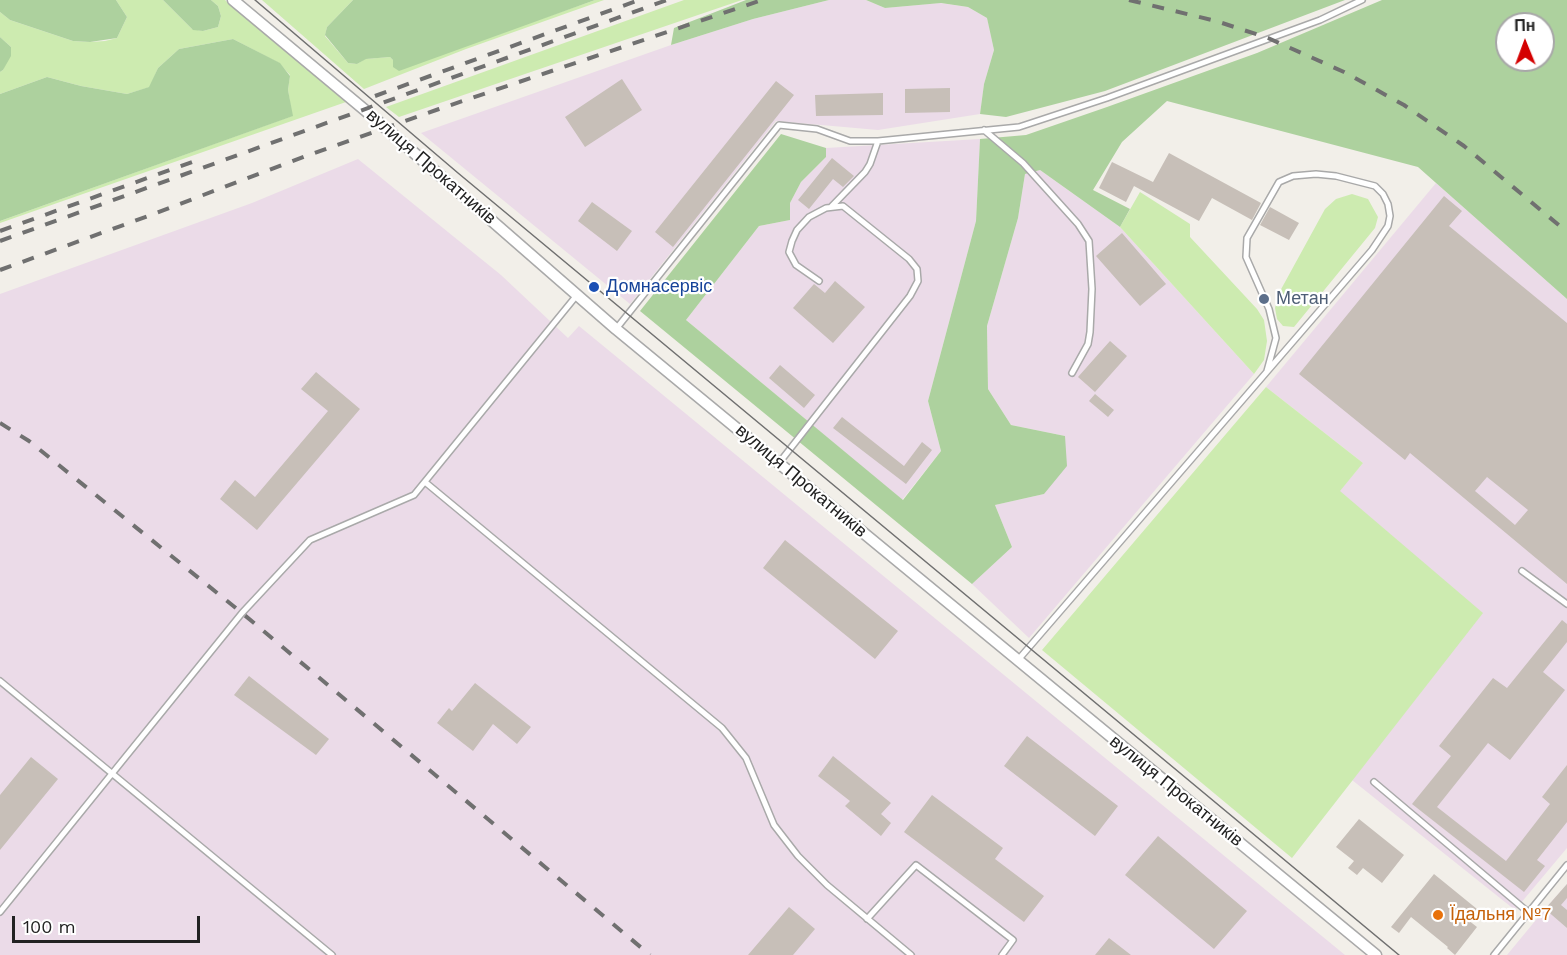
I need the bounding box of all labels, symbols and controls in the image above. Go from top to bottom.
north arrow [1495,12,1555,72]
text: Пн [1514,16,1535,35]
street label: вулиця Прокатників [362,105,500,229]
place label: Домнасервіс [606,276,712,298]
marker: Домнасервіс [587,280,601,294]
place label: Метан [1276,288,1329,310]
marker: Метан [1257,292,1271,306]
street label: вулиця Прокатників [731,420,871,542]
street label: вулиця Прокатників [1105,731,1247,851]
scale bar [15,904,202,942]
place label: Їдальня №7 [1450,904,1551,926]
marker: Їдальня №7 [1431,908,1445,922]
text: 100 m [23,916,76,937]

